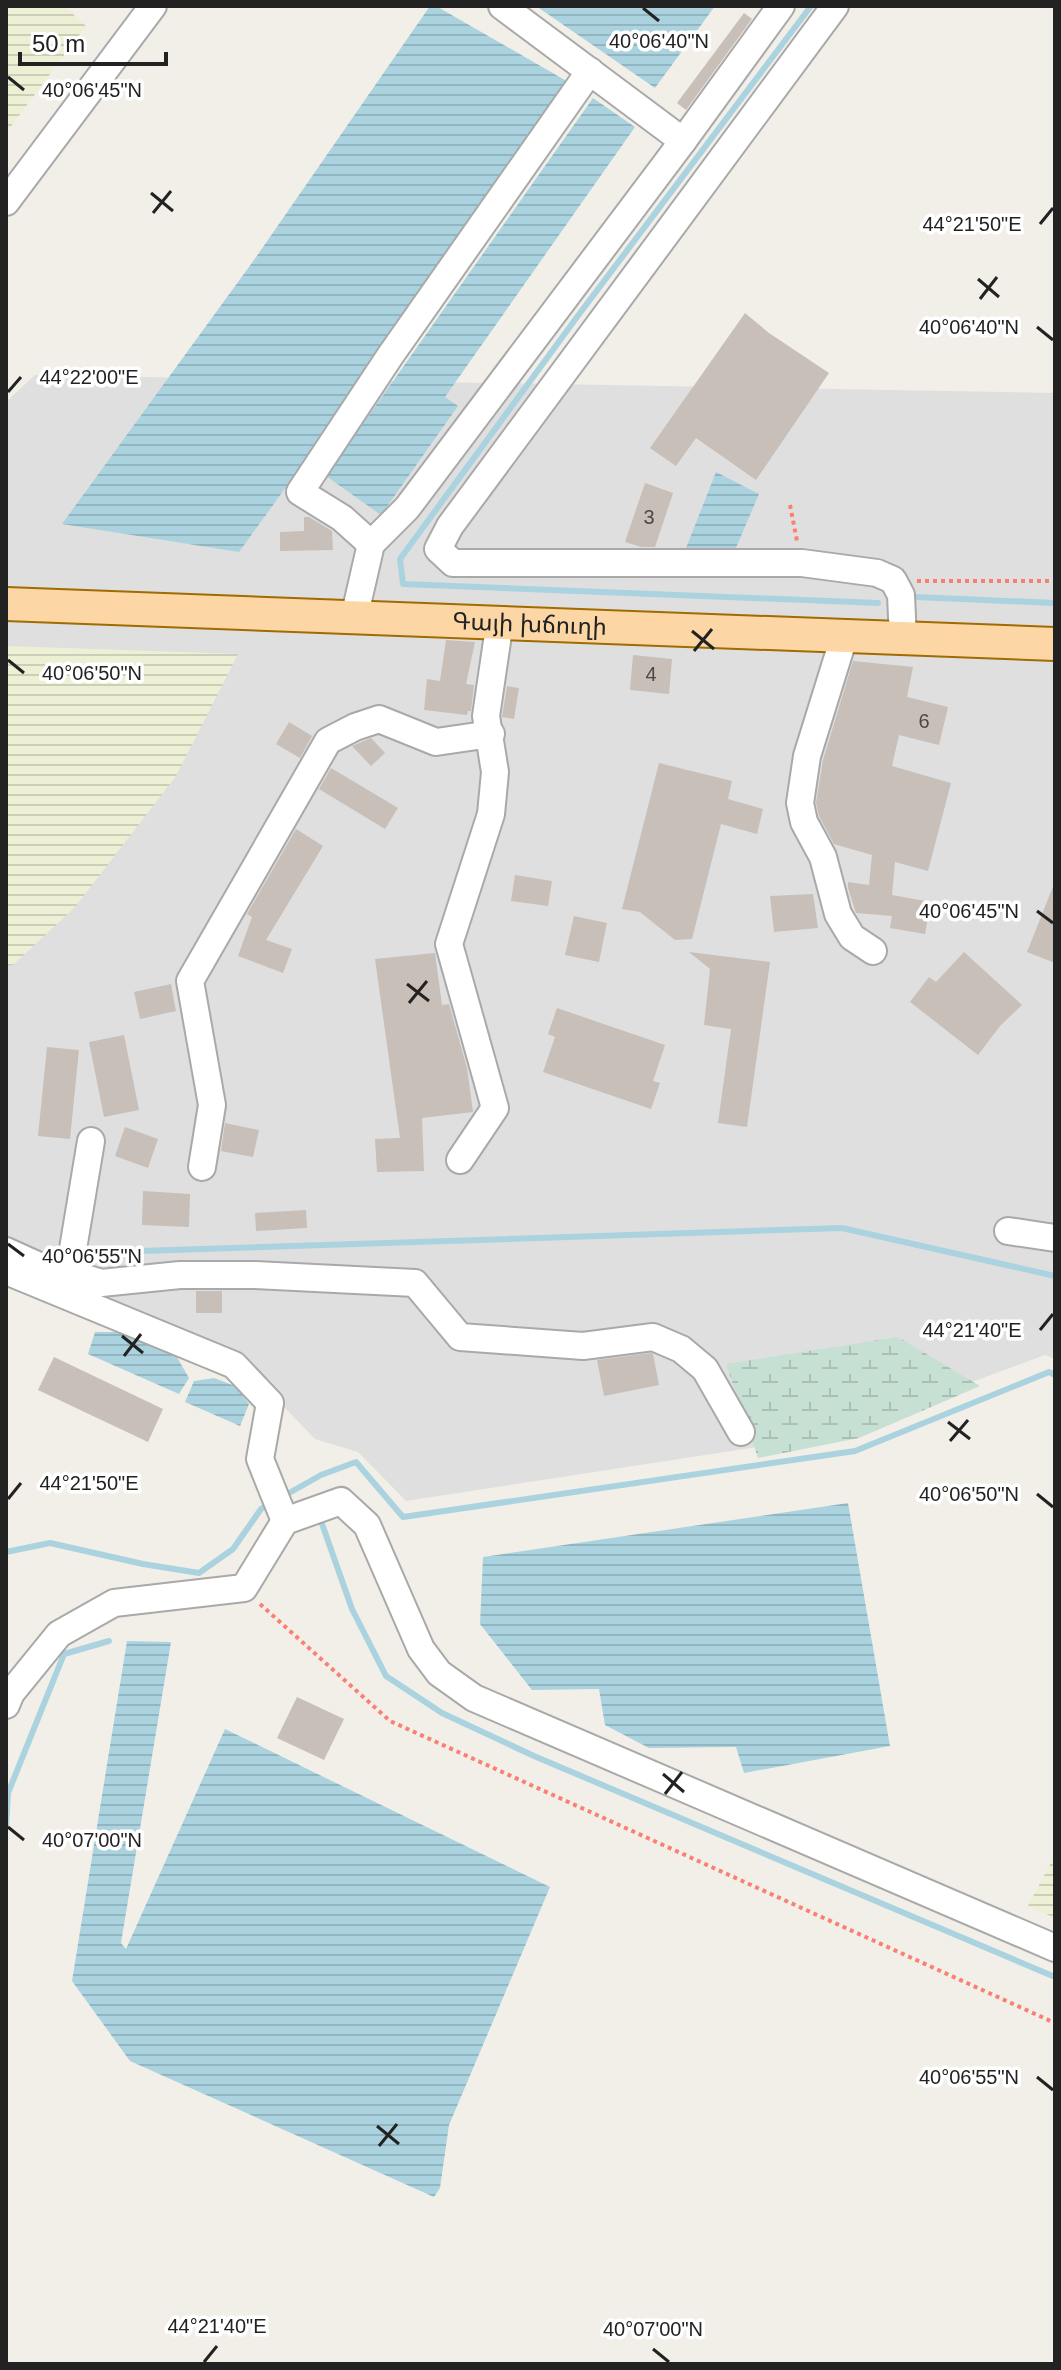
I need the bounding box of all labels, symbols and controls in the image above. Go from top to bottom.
scale bar [20,16,166,66]
text: 50 m [32,30,85,57]
text: 40°06'40"N [609,30,709,52]
text: 40°06'45"N [42,79,142,101]
text: 44°21'50"E [923,213,1022,235]
text: 40°06'40"N [919,316,1019,338]
text: 44°22'00"E [40,366,139,388]
house number: 3 [643,506,655,528]
street label: Գայի խճուղի [452,607,607,641]
text: 40°06'50"N [42,662,142,684]
house number: 4 [645,663,657,685]
house number: 6 [918,710,930,732]
text: 40°06'45"N [919,900,1019,922]
text: 40°06'55"N [42,1245,142,1267]
text: 44°21'40"E [923,1319,1022,1341]
text: 44°21'50"E [40,1472,139,1494]
text: 40°06'50"N [919,1483,1019,1505]
text: 40°07'00"N [42,1829,142,1851]
text: 40°06'55"N [919,2066,1019,2088]
text: 44°21'40"E [168,2315,267,2337]
text: 40°07'00"N [603,2318,703,2340]

